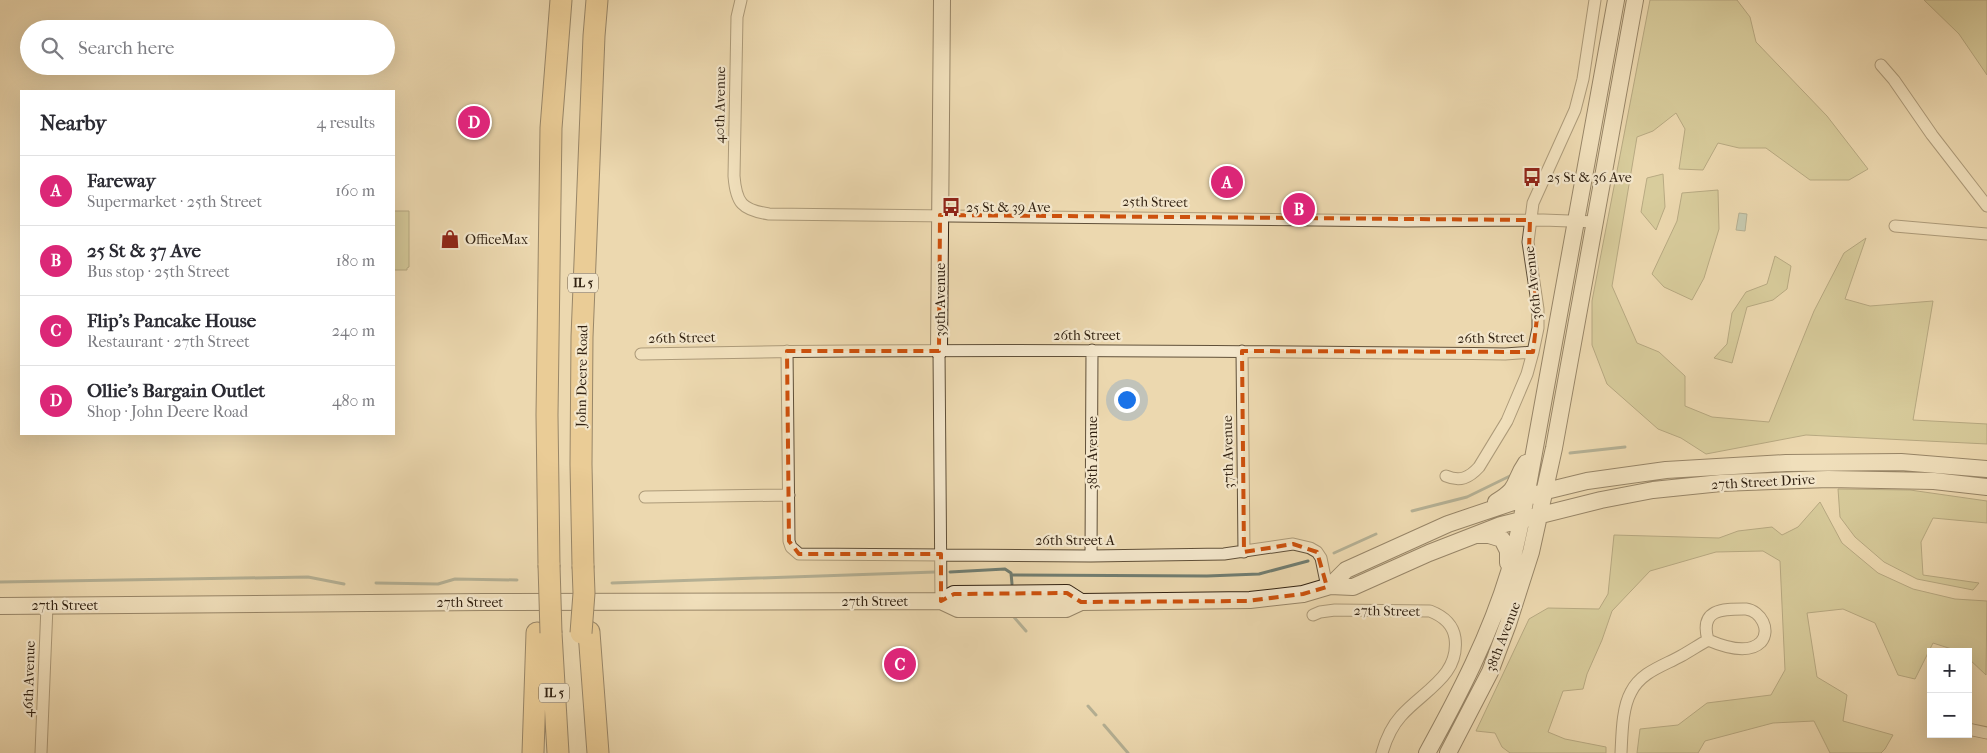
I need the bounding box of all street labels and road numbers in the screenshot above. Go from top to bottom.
street label: 40th Avenue [711,66,729,144]
street label: 25th Street [1122,193,1188,211]
street label: 36th Avenue [1521,245,1545,321]
street label: 39th Avenue [932,263,949,337]
road number: IL 5 [568,274,598,292]
street label: John Deere Road [573,324,591,428]
street label: 26th Street [1053,327,1121,344]
street label: 26th Street [648,329,716,347]
street label: 26th Street [1457,329,1525,347]
street label: 37th Avenue [1219,415,1237,489]
street label: 38th Avenue [1084,416,1101,490]
street label: 27th Street Drive [1711,471,1815,493]
street label: 26th Street A [1035,532,1116,549]
street label: 27th Street [842,593,908,610]
street label: 27th Street [437,594,503,611]
street label: 27th Street [32,597,98,614]
street label: 38th Avenue [1482,599,1524,675]
street label: 27th Street [1353,602,1421,620]
street label: 46th Avenue [19,640,39,718]
road number: IL 5 [539,684,569,702]

